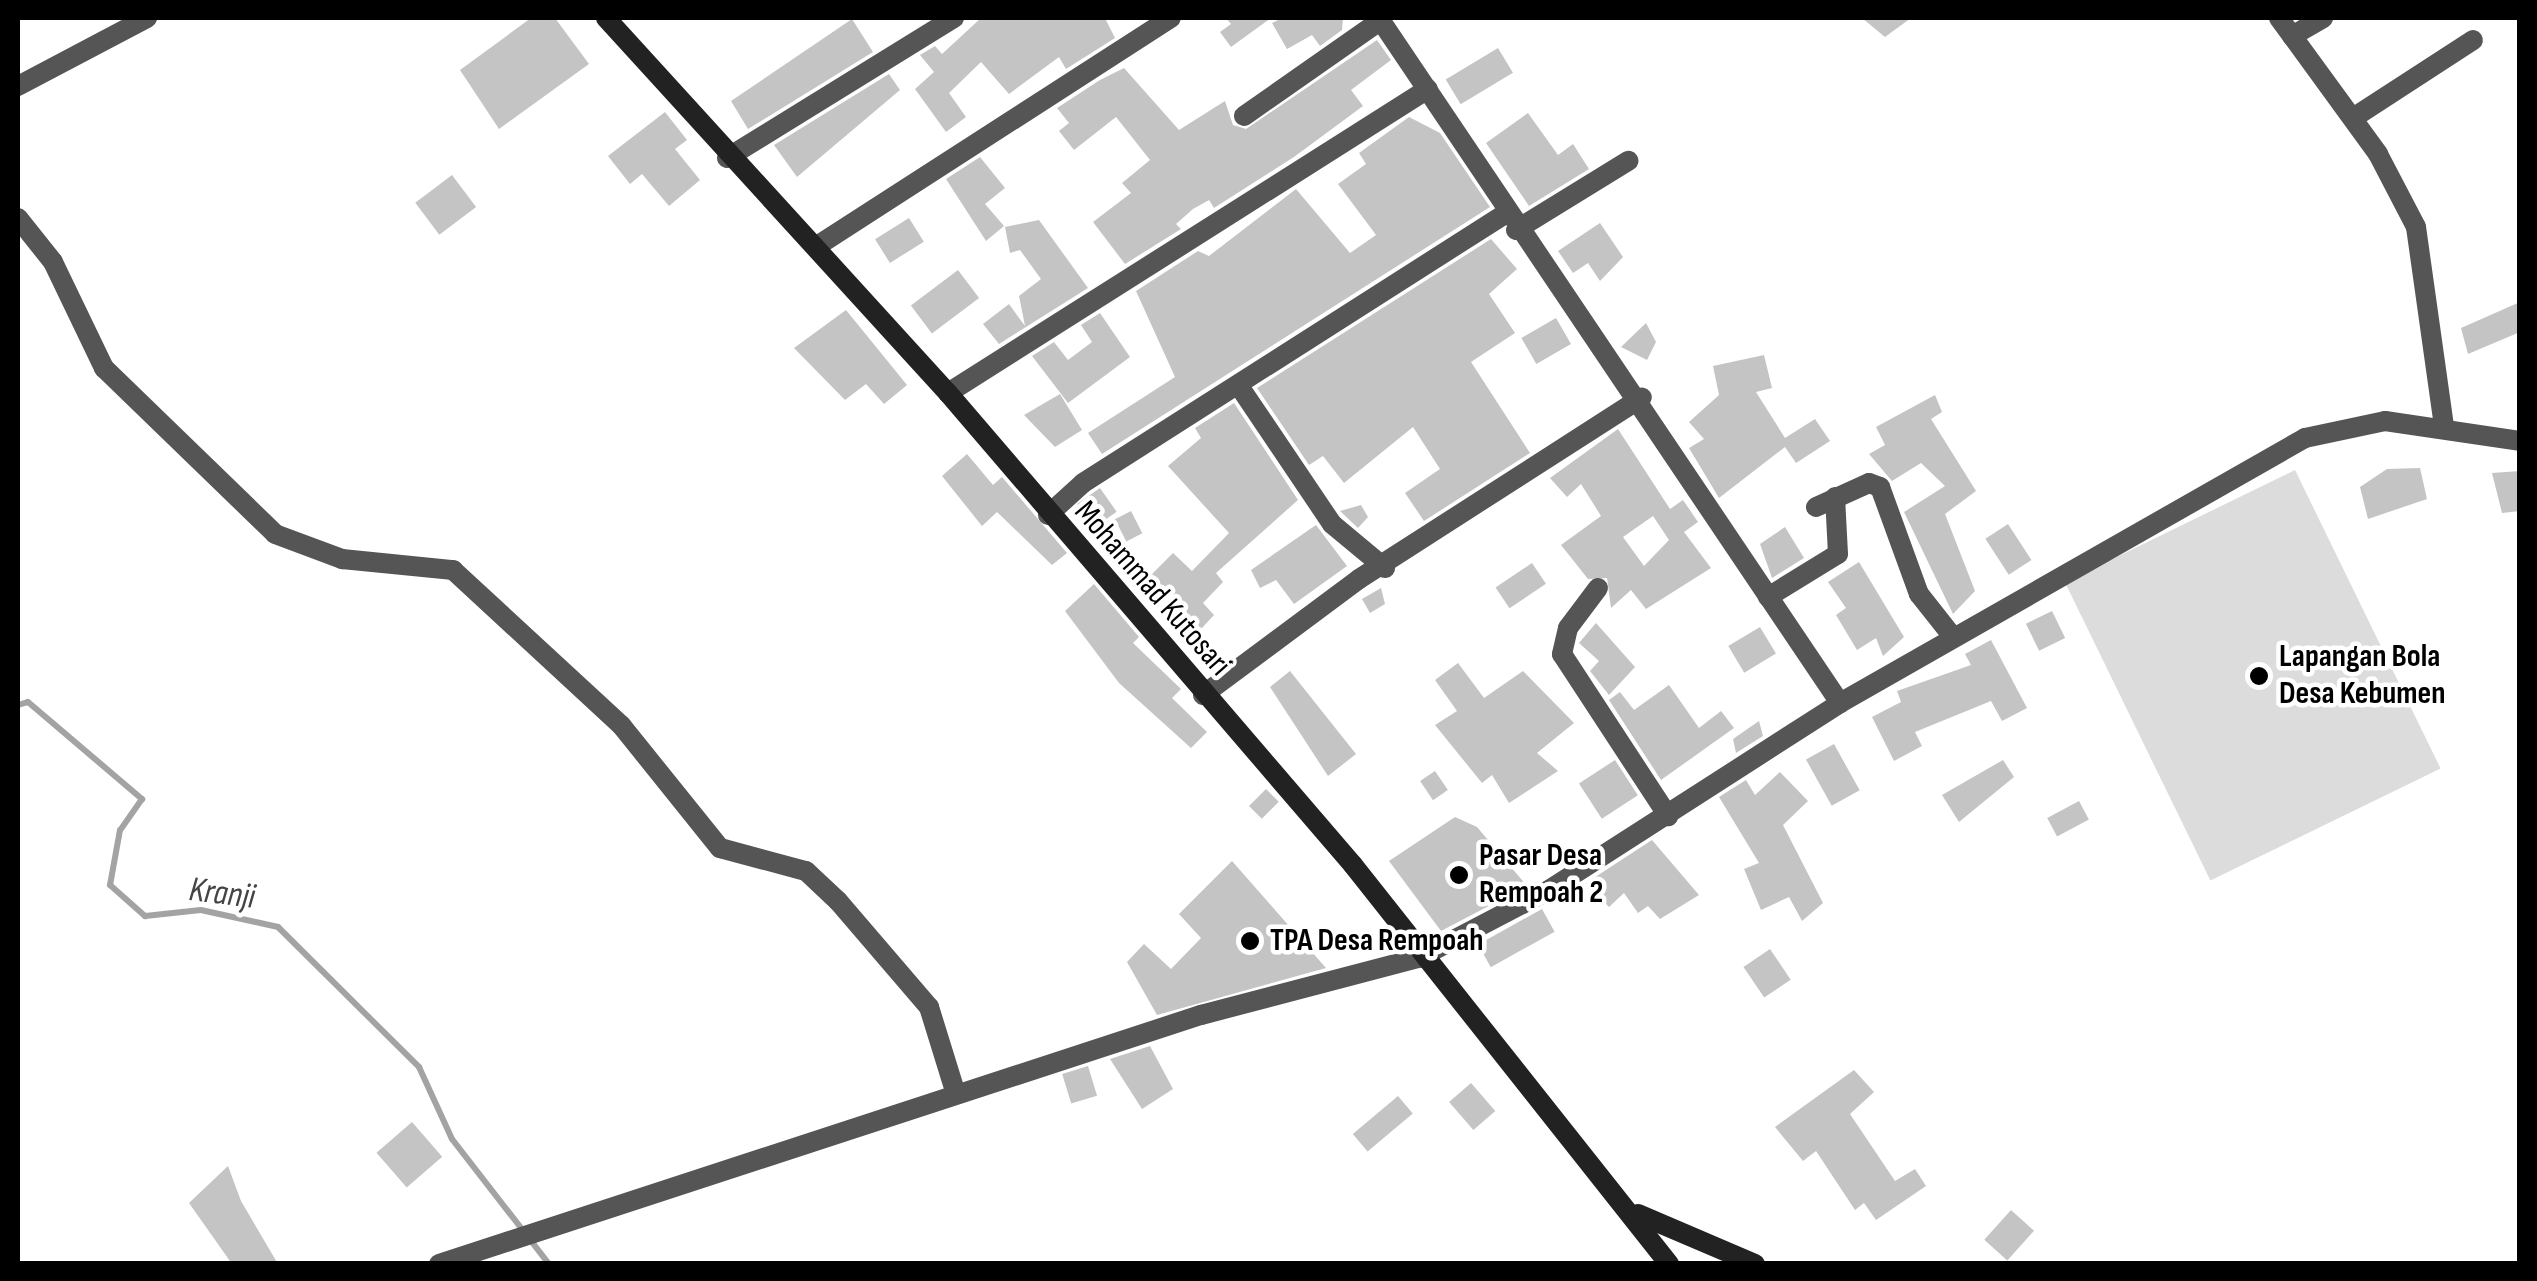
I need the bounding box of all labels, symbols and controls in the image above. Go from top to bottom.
street label: Mohammad Kutosari [1066,494,1238,684]
place label: Lapangan Bola Desa Kebumen [2279,639,2445,714]
marker: Lapangan Bola Desa Kebumen [2248,665,2270,687]
place label: Pasar Desa Rempoah 2 [1479,838,1603,913]
marker: Pasar Desa Rempoah 2 [1448,864,1470,886]
water label: Kranji [187,869,257,919]
place label: TPA Desa Rempoah [1270,922,1483,960]
marker: TPA Desa Rempoah [1239,930,1261,952]

